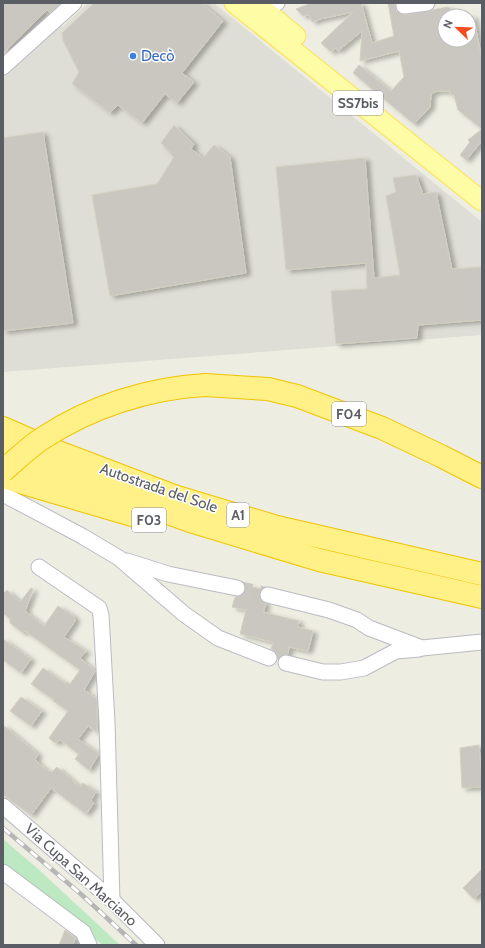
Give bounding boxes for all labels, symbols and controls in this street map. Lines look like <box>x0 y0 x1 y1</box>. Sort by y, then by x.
north arrow <box>437 8 477 48</box>
text: N <box>440 18 456 30</box>
place label: Decò <box>141 47 174 65</box>
marker: Decò <box>128 51 138 61</box>
road number: SS7bis <box>333 91 383 115</box>
road number: F04 <box>332 402 366 426</box>
street label: Autostrada del Sole <box>98 459 220 517</box>
road number: A1 <box>227 503 249 527</box>
road number: F03 <box>132 508 166 532</box>
street label: Via Cupa San Marciano <box>21 820 141 930</box>

